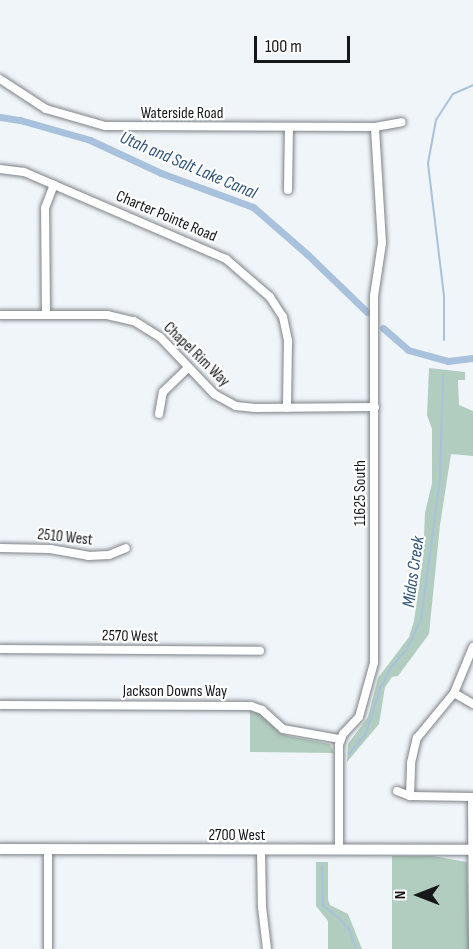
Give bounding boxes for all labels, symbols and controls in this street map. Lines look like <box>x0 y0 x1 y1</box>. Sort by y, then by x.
scale bar <box>257 24 353 62</box>
text: 100 m <box>265 36 302 57</box>
street label: Waterside Road <box>141 104 223 124</box>
water label: Utah and Salt Lake Canal <box>116 127 260 205</box>
street label: Charter Pointe Road <box>113 187 219 247</box>
street label: Chapel Rim Way <box>159 319 233 391</box>
street label: 11625 South <box>351 460 371 526</box>
street label: 2510 West <box>36 526 94 550</box>
water label: Midas Creek <box>398 535 430 609</box>
street label: 2570 West <box>102 627 158 647</box>
street label: Jackson Downs Way <box>123 682 227 702</box>
street label: 2700 West <box>209 826 265 846</box>
north arrow <box>389 865 449 925</box>
text: N <box>391 891 410 899</box>

